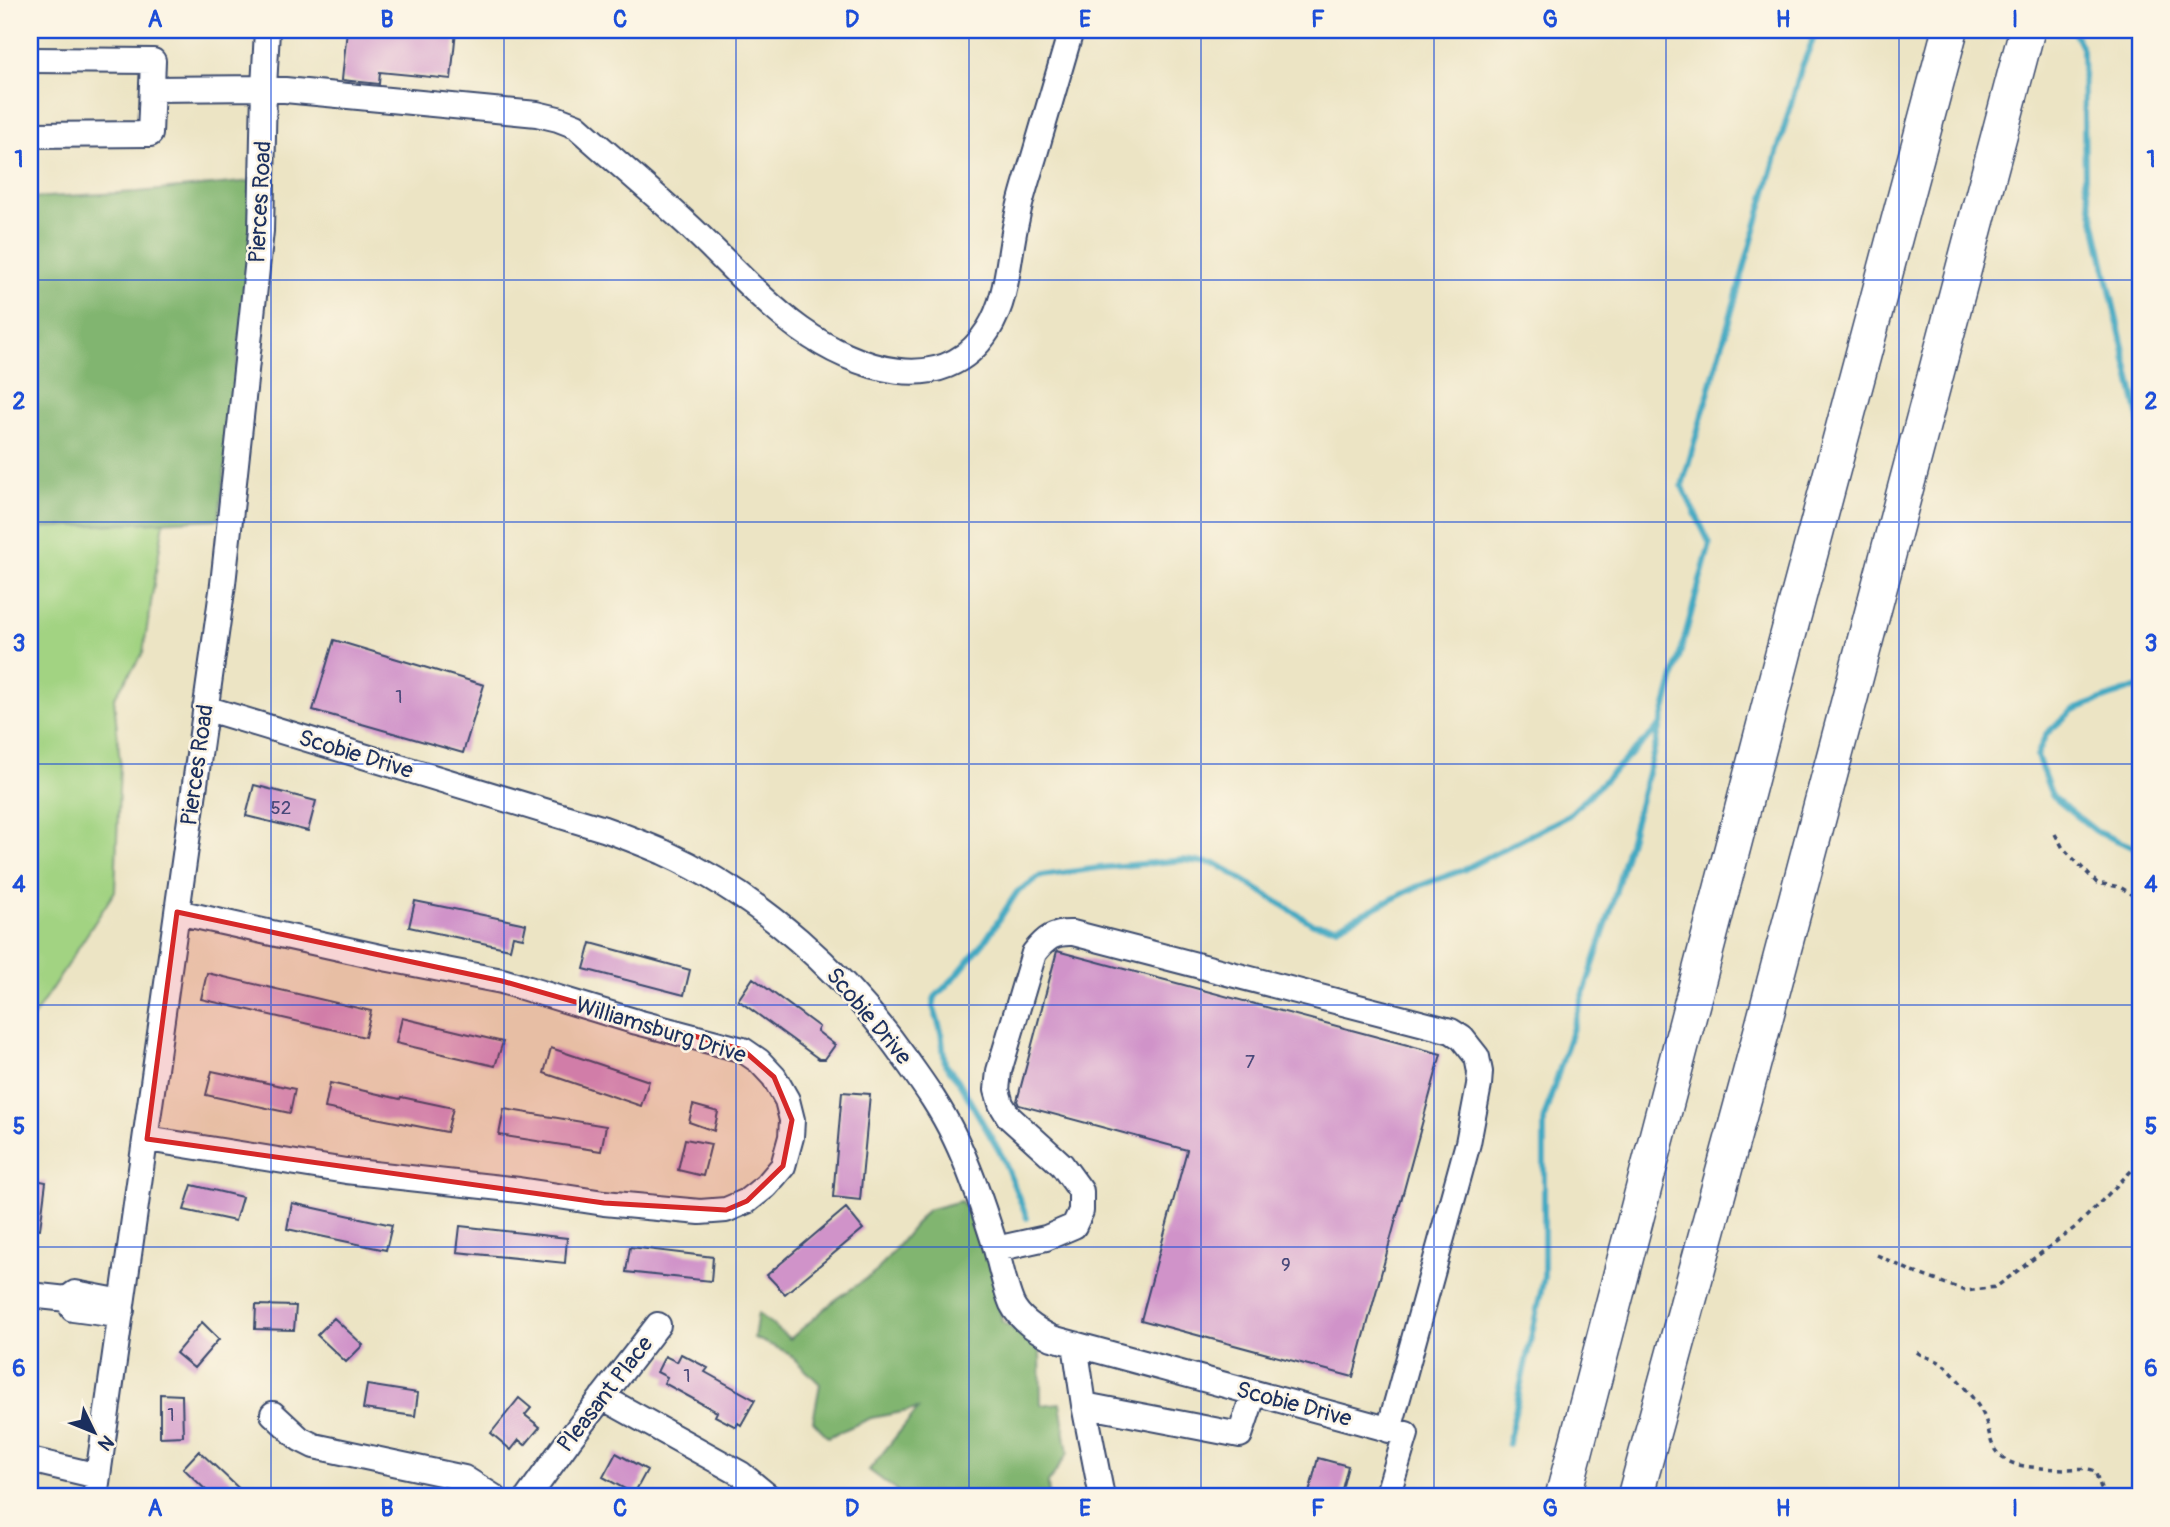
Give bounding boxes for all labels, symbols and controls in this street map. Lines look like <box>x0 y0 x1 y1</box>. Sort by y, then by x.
text: A <box>148 5 163 34</box>
text: B <box>380 5 394 34</box>
text: C <box>613 5 627 34</box>
text: D <box>845 5 859 34</box>
text: E <box>1079 5 1091 34</box>
text: F <box>1311 5 1325 34</box>
text: G <box>1542 5 1558 34</box>
text: H <box>1776 5 1790 34</box>
text: I <box>2012 5 2018 34</box>
street label: Pierces Road <box>242 140 278 264</box>
text: 1 <box>15 145 24 174</box>
text: 1 <box>2147 145 2156 174</box>
text: 2 <box>13 387 26 416</box>
text: 2 <box>2145 387 2158 416</box>
text: 3 <box>13 629 25 658</box>
text: 3 <box>2145 629 2157 658</box>
house number: 1 <box>395 685 403 709</box>
street label: Pierces Road <box>174 702 220 828</box>
street label: Scobie Drive <box>295 723 417 785</box>
house number: 52 <box>271 796 291 820</box>
text: 4 <box>12 870 26 899</box>
text: 4 <box>2144 870 2158 899</box>
street label: Scobie Drive <box>820 961 919 1071</box>
street label: Williamsburg Drive <box>572 990 750 1070</box>
house number: 7 <box>1245 1050 1255 1074</box>
text: 5 <box>13 1112 25 1141</box>
text: 5 <box>2145 1112 2157 1141</box>
house number: 9 <box>1281 1253 1291 1277</box>
street label: Pleasant Place <box>551 1330 660 1458</box>
text: 6 <box>12 1354 26 1383</box>
text: 6 <box>2144 1354 2158 1383</box>
house number: 1 <box>683 1364 691 1388</box>
street label: Scobie Drive <box>1233 1375 1356 1433</box>
north arrow <box>60 1398 130 1468</box>
house number: 1 <box>167 1403 175 1427</box>
text: N <box>92 1430 119 1456</box>
text: A <box>148 1494 163 1523</box>
text: B <box>380 1494 394 1523</box>
text: C <box>613 1494 627 1523</box>
text: D <box>845 1494 859 1523</box>
text: E <box>1079 1494 1091 1523</box>
text: F <box>1311 1494 1325 1523</box>
text: G <box>1542 1494 1558 1523</box>
text: H <box>1776 1494 1790 1523</box>
text: I <box>2012 1494 2018 1523</box>

